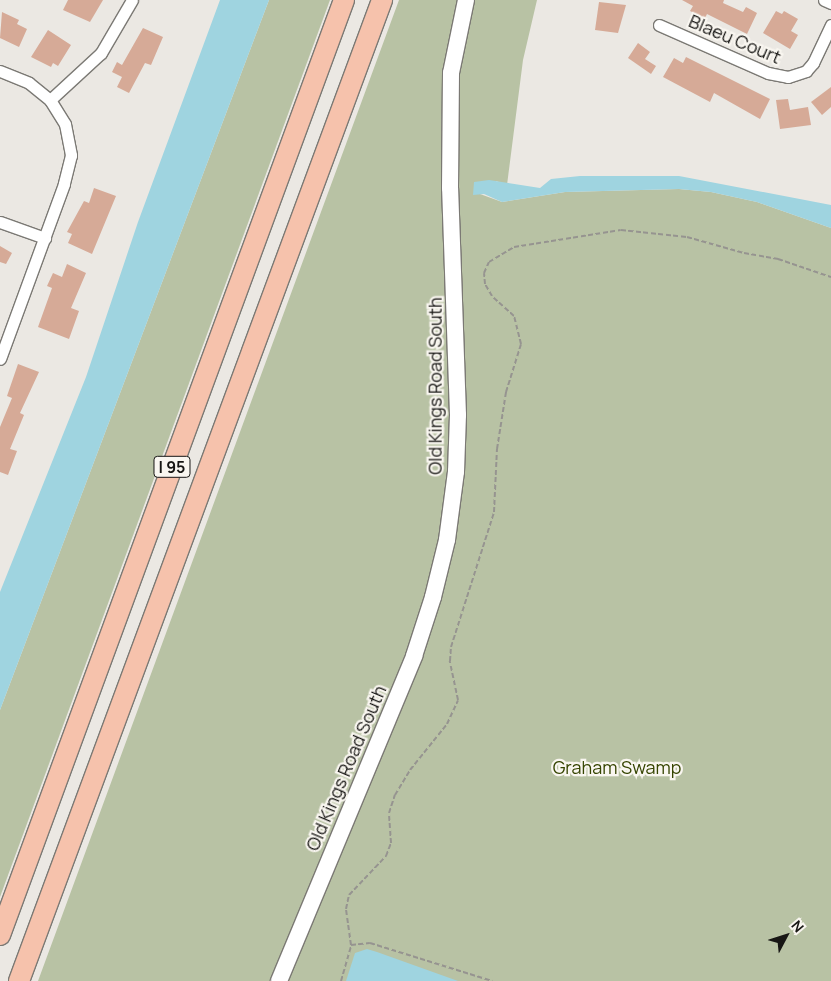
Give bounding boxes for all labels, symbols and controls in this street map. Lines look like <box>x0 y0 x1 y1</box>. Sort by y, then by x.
street label: Blaeu Court <box>686 10 784 68</box>
street label: Old Kings Road South <box>424 297 446 475</box>
road number: I 95 <box>153 454 191 481</box>
street label: Old Kings Road South <box>301 682 391 854</box>
park label: Graham Swamp <box>553 756 681 778</box>
north arrow <box>761 911 811 961</box>
text: N <box>787 916 808 936</box>

